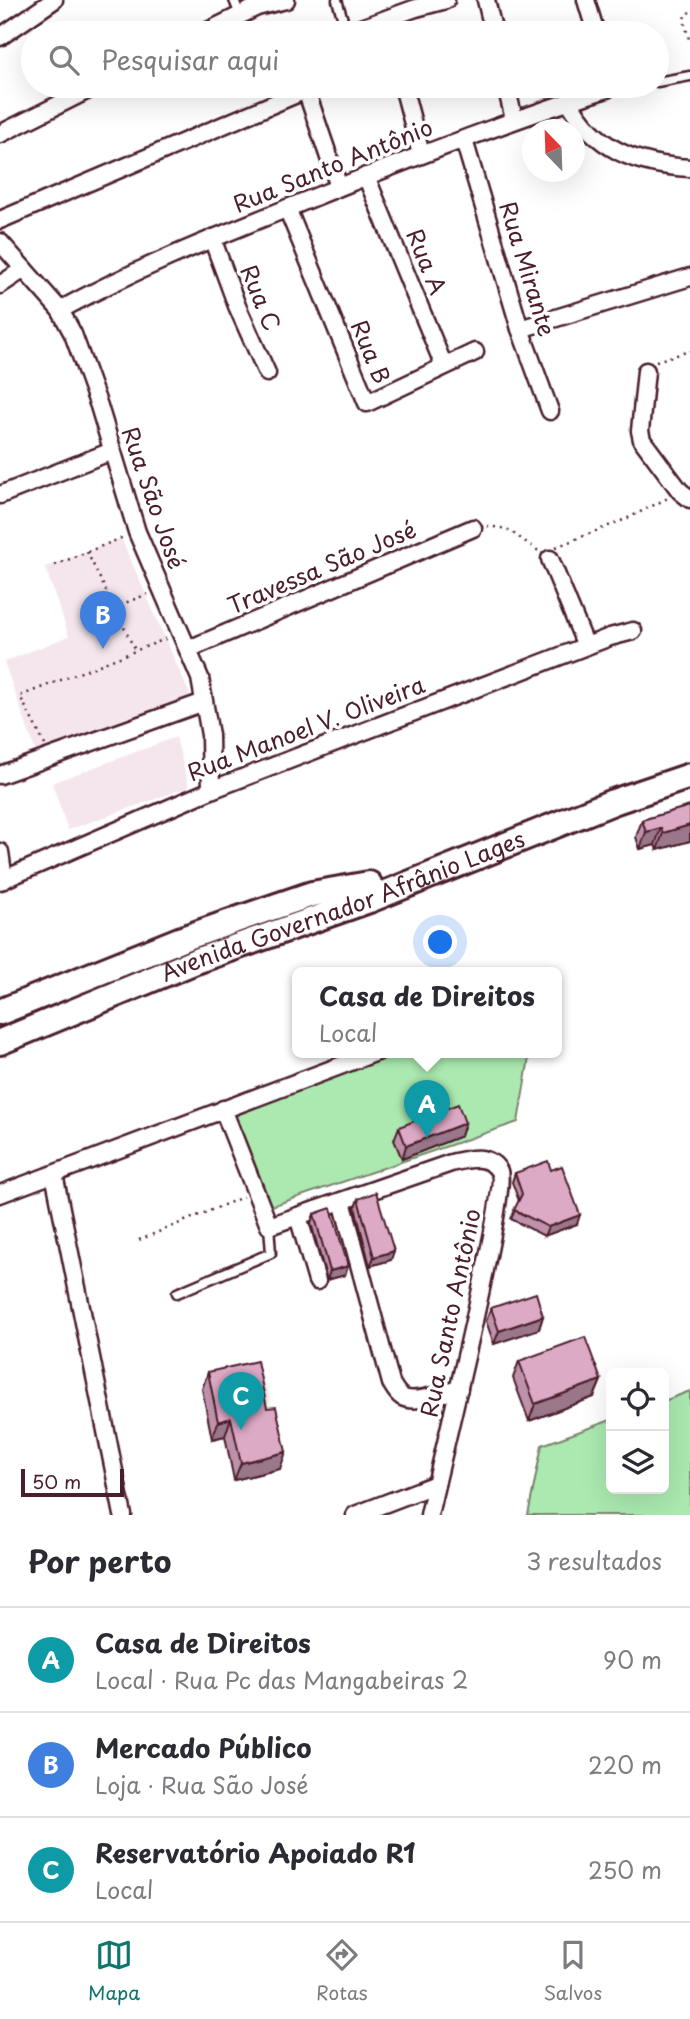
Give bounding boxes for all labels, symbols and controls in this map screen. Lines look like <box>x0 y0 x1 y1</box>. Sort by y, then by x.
search box <box>21 21 669 98</box>
text: Pesquisar aqui <box>101 40 279 79</box>
icon: search <box>45 41 83 79</box>
street label: Rua Santo Antônio <box>227 109 437 221</box>
north arrow <box>522 119 585 182</box>
street label: Rua Mirante <box>491 197 566 340</box>
street label: Rua A <box>398 223 456 300</box>
street label: Rua C <box>232 259 290 336</box>
street label: Rua B <box>343 314 400 389</box>
street label: Rua São José <box>114 422 195 573</box>
street label: Travessa São José <box>222 511 421 622</box>
pin: B <box>80 591 126 649</box>
street label: Rua Manoel V. Oliveira <box>182 666 429 789</box>
street label: Avenida Governador Afrânio Lages <box>155 820 530 990</box>
your location <box>423 925 457 959</box>
popup <box>292 967 562 1058</box>
text: Casa de Direitos <box>319 976 535 1015</box>
text: Local <box>319 1015 377 1050</box>
pin: A <box>404 1080 450 1138</box>
street label: Rua Santo Antônio <box>410 1205 489 1420</box>
map controls <box>606 1368 669 1494</box>
button: locate <box>606 1368 669 1431</box>
pin: C <box>218 1372 264 1430</box>
button: layers <box>606 1431 669 1494</box>
scale bar <box>21 1466 124 1498</box>
text: 50 m <box>32 1467 81 1495</box>
text: Por perto <box>28 1538 171 1583</box>
text: 3 resultados <box>526 1543 662 1578</box>
text: Casa de Direitos <box>95 1623 311 1662</box>
text: A <box>42 1642 60 1677</box>
text: 90 m <box>603 1642 662 1677</box>
text: Local · Rua Pc das Mangabeiras 2 <box>95 1662 468 1697</box>
text: Mercado Público <box>95 1728 312 1767</box>
text: B <box>43 1747 59 1782</box>
text: 220 m <box>588 1747 662 1782</box>
text: Loja · Rua São José <box>95 1767 309 1802</box>
text: Reservatório Apoiado R1 <box>95 1833 415 1872</box>
text: C <box>42 1852 60 1887</box>
text: 250 m <box>588 1852 662 1887</box>
text: Local <box>95 1872 153 1907</box>
tab: Mapa <box>88 1936 140 2006</box>
tab: Rotas <box>316 1936 368 2006</box>
tab: Salvos <box>543 1936 602 2006</box>

